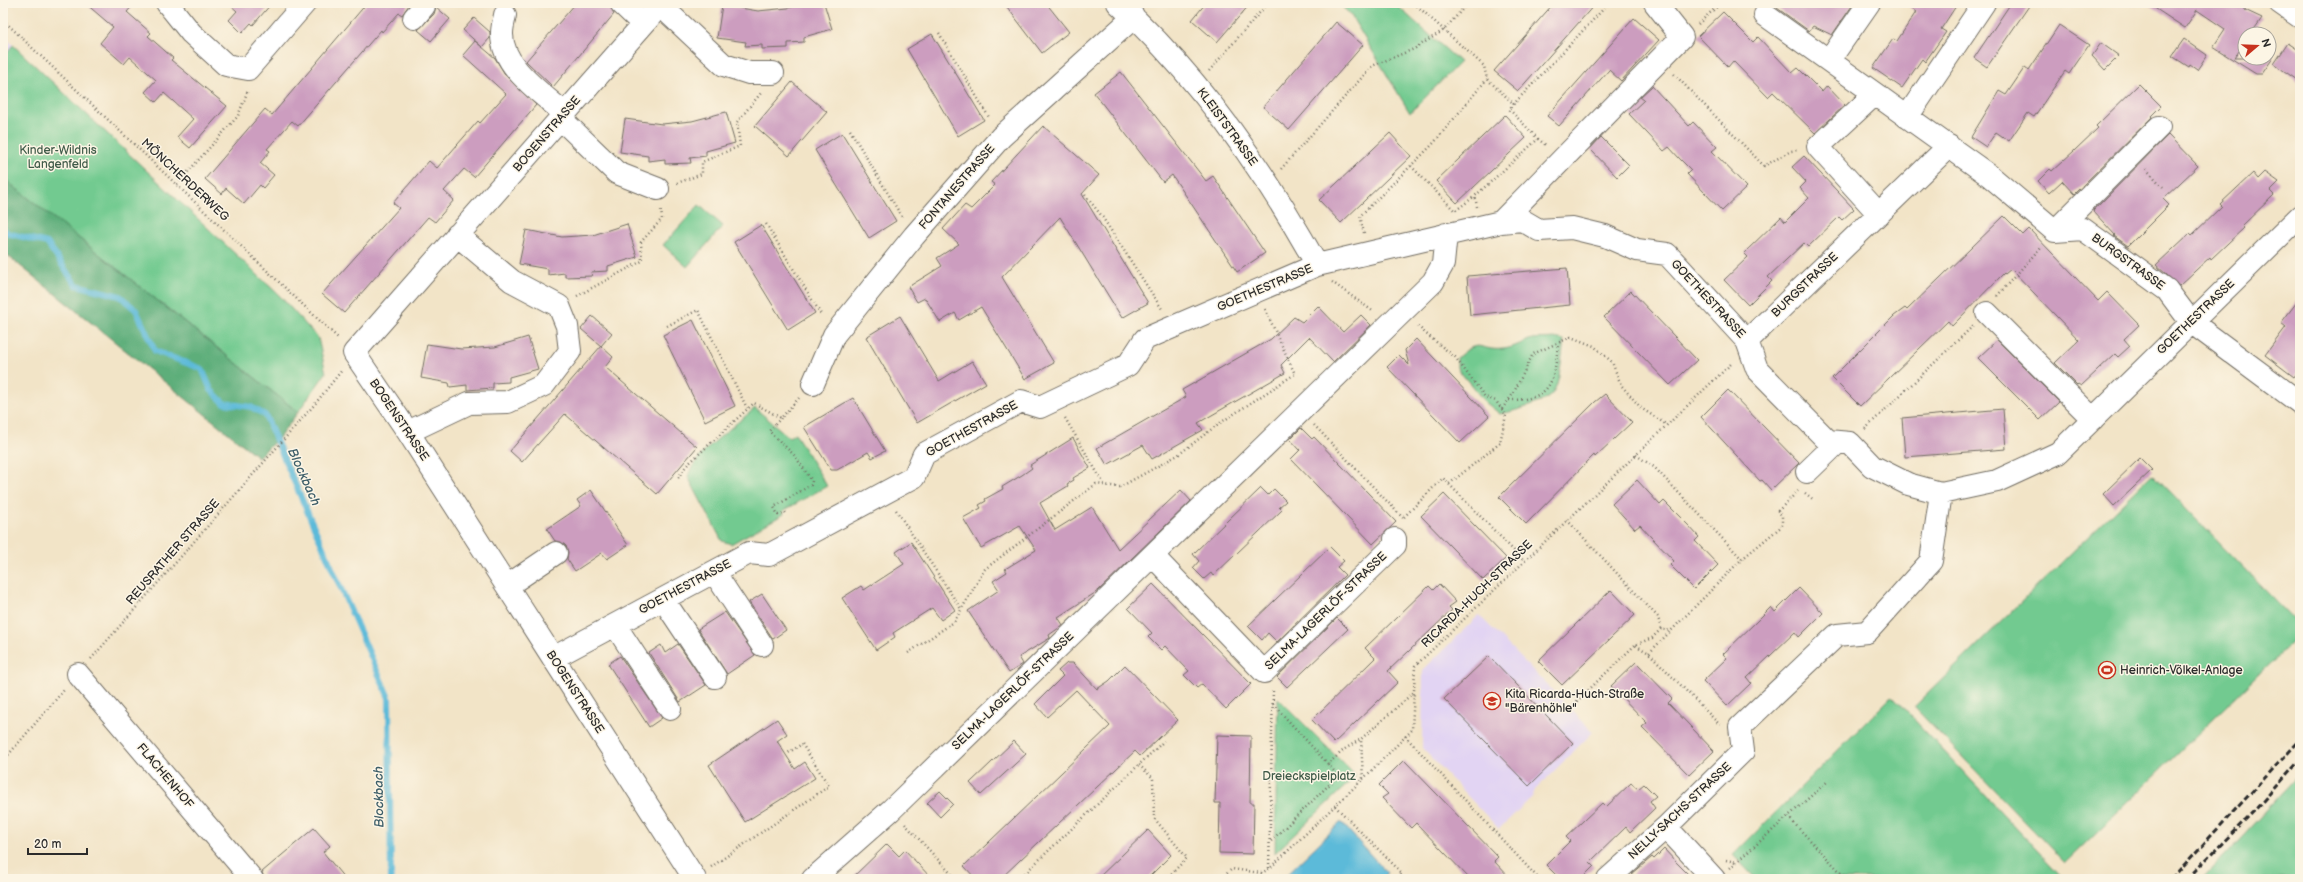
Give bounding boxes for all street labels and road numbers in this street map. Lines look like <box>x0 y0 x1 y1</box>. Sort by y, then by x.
street label: KLEISTSTRASSE <box>1194 85 1260 169</box>
street label: BOGENSTRASSE <box>510 93 584 175</box>
street label: MÖNCHERDERWEG <box>138 135 233 225</box>
street label: FONTANESTRASSE <box>916 141 998 233</box>
street label: BURGSTRASSE <box>2088 230 2168 294</box>
street label: BURGSTRASSE <box>1768 249 1842 321</box>
street label: GOETHESTRASSE <box>1668 256 1748 342</box>
street label: GOETHESTRASSE <box>1215 261 1315 315</box>
street label: GOETHESTRASSE <box>2154 276 2238 358</box>
street label: BOGENSTRASSE <box>366 376 432 464</box>
street label: GOETHESTRASSE <box>924 398 1021 460</box>
street label: REUSRATHER STRASSE <box>123 496 223 608</box>
street label: RICARDA-HUCH-STRASSE <box>1418 537 1536 651</box>
street label: SELMA-LAGERLÖF-STRASSE <box>1261 548 1390 673</box>
street label: GOETHESTRASSE <box>636 556 734 618</box>
street label: SELMA-LAGERLÖF-STRASSE <box>948 628 1077 753</box>
street label: BOGENSTRASSE <box>543 648 607 736</box>
street label: FLACHENHOF <box>133 740 197 812</box>
street label: NELLY-SACHS-STRASSE <box>1625 759 1735 863</box>

